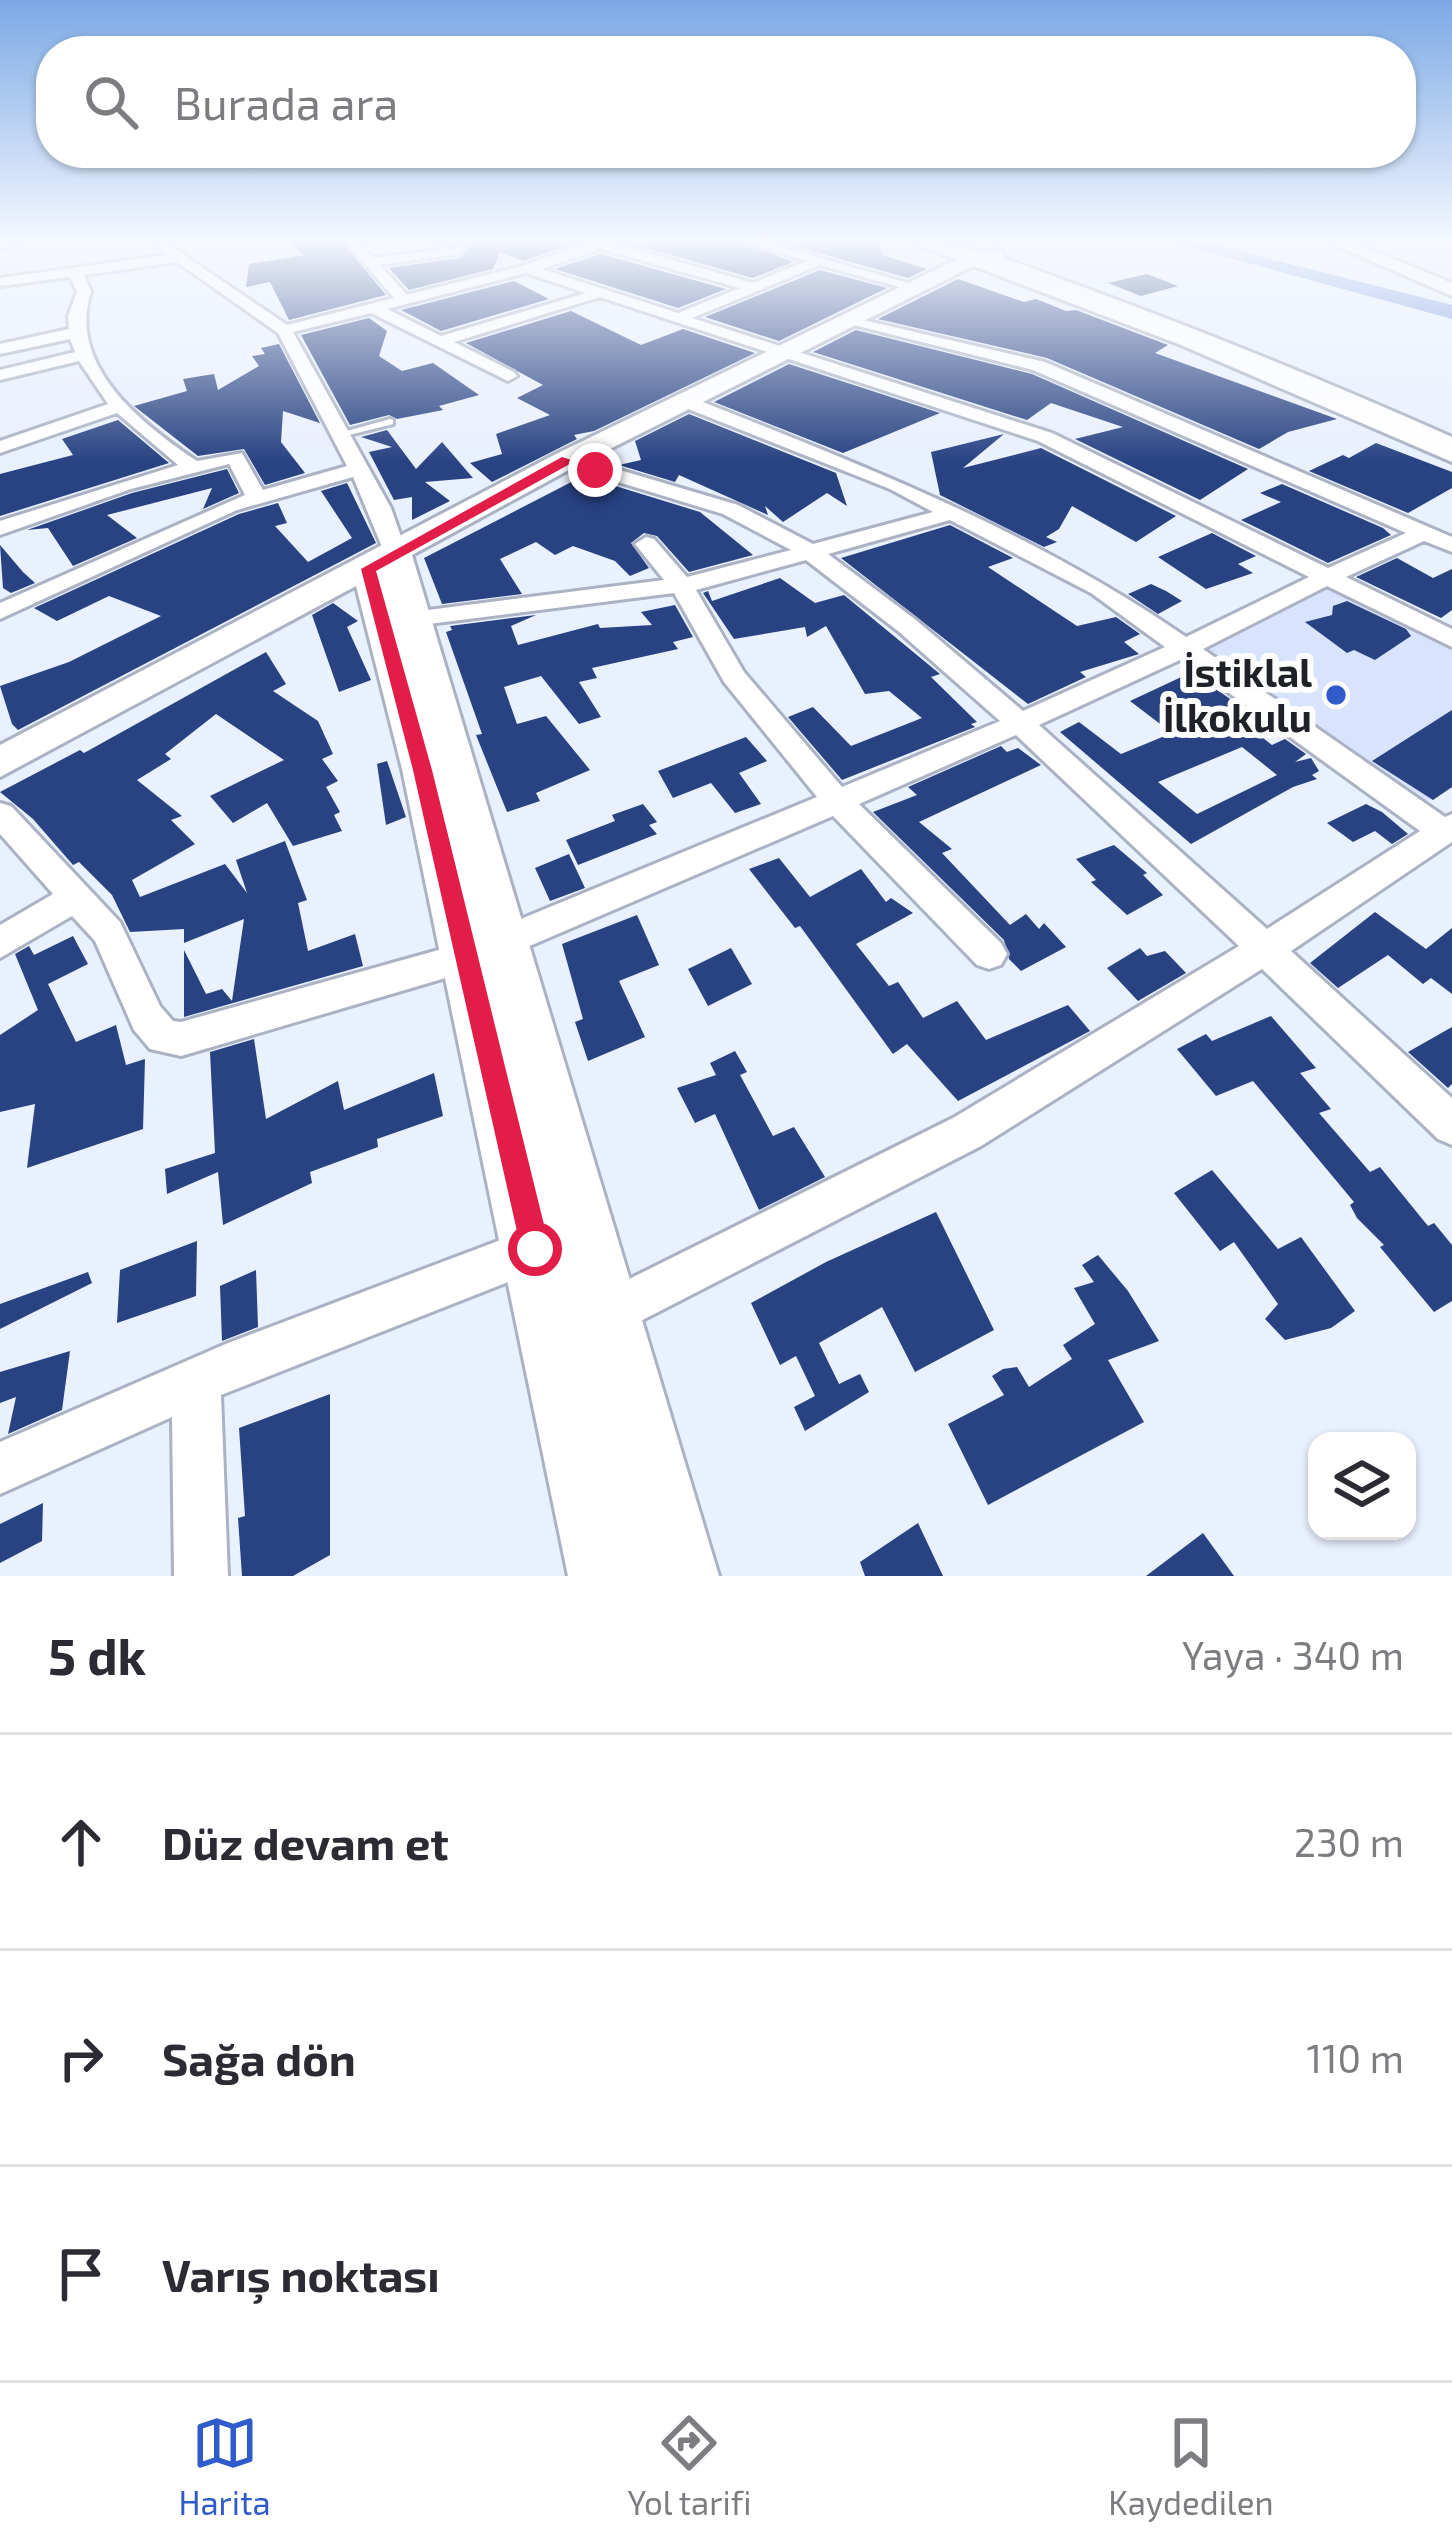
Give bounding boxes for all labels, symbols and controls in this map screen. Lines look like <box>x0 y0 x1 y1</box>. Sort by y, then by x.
search box <box>36 36 1416 168</box>
icon: search <box>78 69 144 135</box>
text: Burada ara <box>174 75 398 129</box>
route end <box>568 443 622 497</box>
place label: İstiklal İlkokulu <box>1163 648 1312 740</box>
marker: İstiklal İlkokulu <box>1323 682 1349 708</box>
route start <box>508 1222 562 1276</box>
map controls <box>1308 1432 1416 1540</box>
button: layers <box>1308 1432 1416 1540</box>
text: 5 dk <box>48 1624 146 1685</box>
text: Yaya · 340 m <box>1182 1631 1404 1678</box>
icon: ahead <box>48 1809 114 1875</box>
text: Düz devam et <box>162 1815 449 1869</box>
text: 230 m <box>1294 1818 1404 1865</box>
icon: right <box>48 2025 114 2091</box>
text: Sağa dön <box>162 2031 356 2085</box>
text: 110 m <box>1307 2034 1404 2081</box>
icon: arrive <box>48 2241 114 2307</box>
text: Varış noktası <box>162 2247 440 2301</box>
tab: Harita <box>178 2410 271 2522</box>
tab: Yol tarifi <box>627 2410 751 2522</box>
tab: Kaydedilen <box>1108 2410 1274 2522</box>

